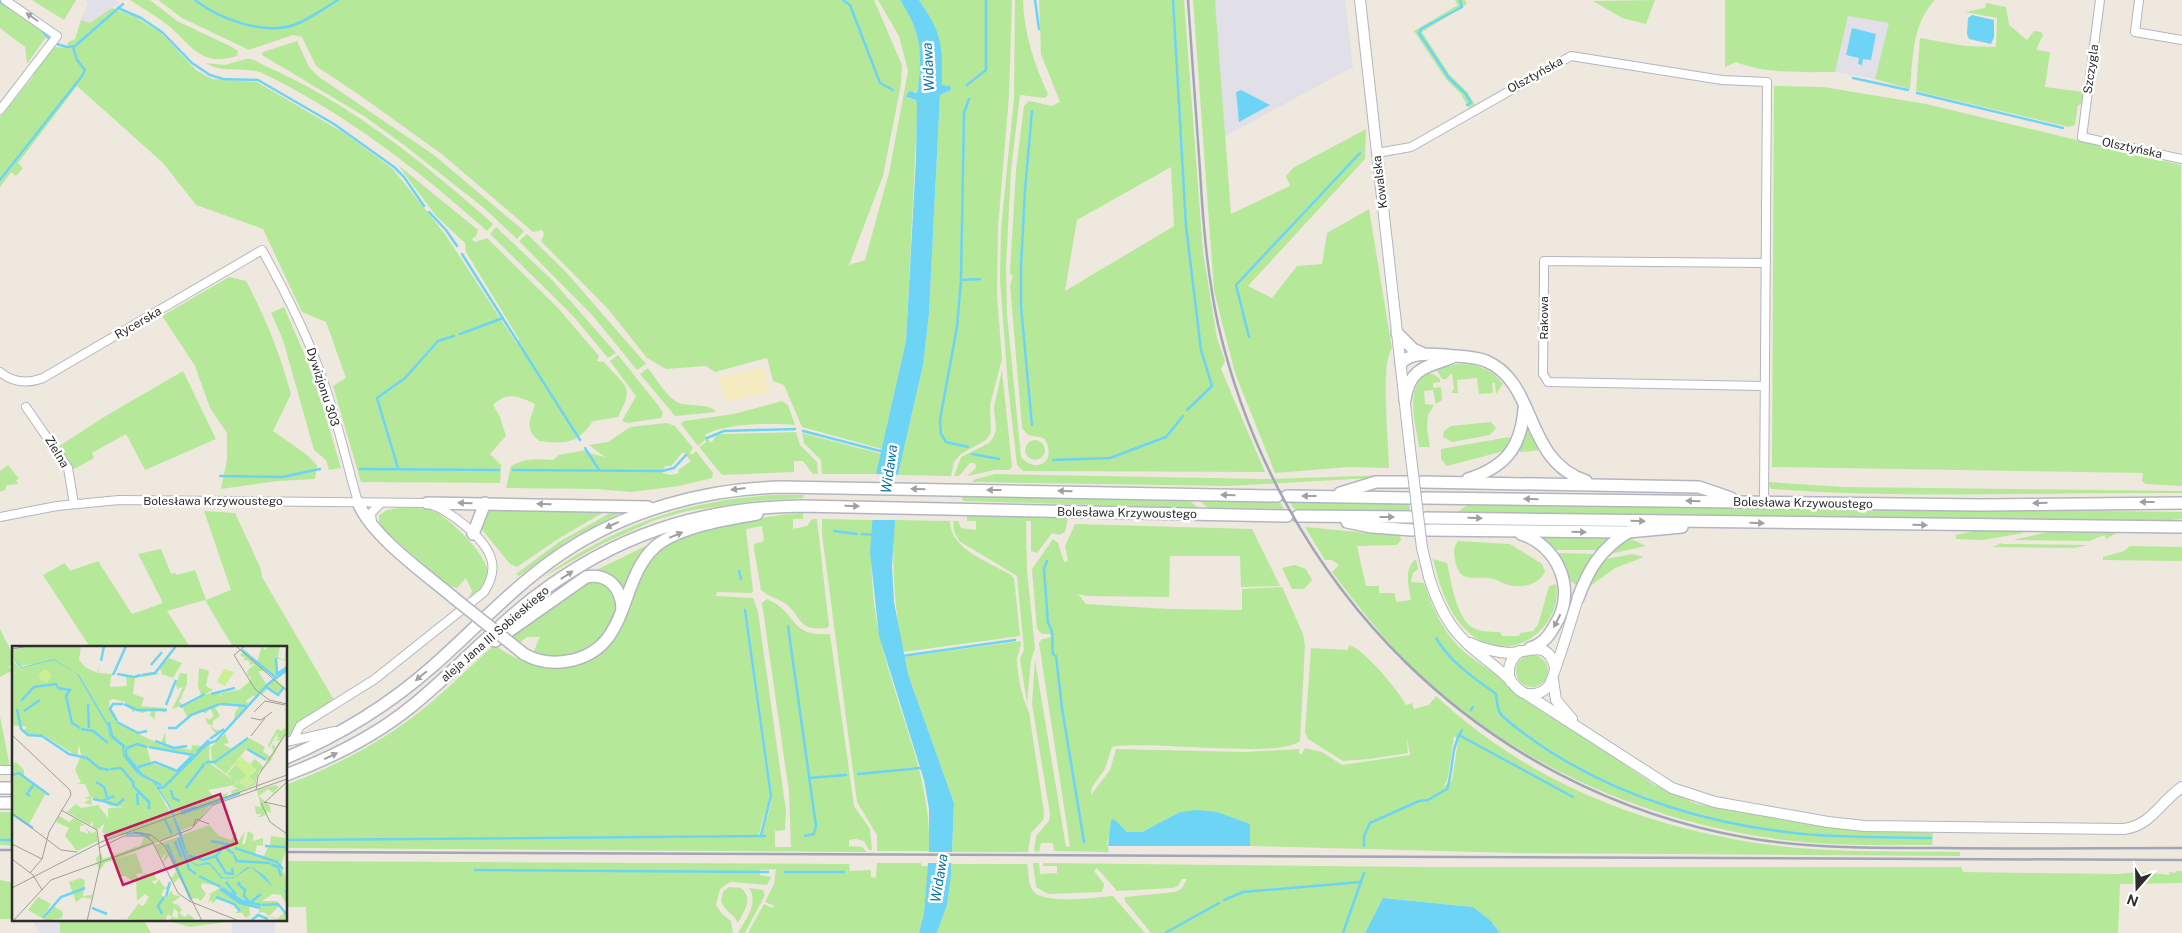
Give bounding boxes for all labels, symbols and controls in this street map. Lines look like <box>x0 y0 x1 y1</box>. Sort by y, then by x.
one-way arrow <box>25 12 39 22</box>
water label: Widawa <box>919 42 937 92</box>
street label: Szczygla <box>2081 43 2101 95</box>
street label: Olsztyńska <box>1505 54 1565 96</box>
street label: Olsztyńska <box>2101 135 2163 161</box>
street label: Kowalska <box>1370 155 1390 209</box>
street label: Rakowa <box>1537 296 1551 340</box>
street label: Rycerska <box>112 304 164 342</box>
street label: Dywizjonu 303 <box>304 346 342 428</box>
street label: Zielna <box>42 434 72 470</box>
water label: Widawa <box>878 444 900 494</box>
one-way arrow <box>730 485 746 493</box>
one-way arrow <box>910 485 926 493</box>
one-way arrow <box>986 486 1002 494</box>
one-way arrow <box>1057 487 1073 495</box>
one-way arrow <box>1220 491 1236 499</box>
one-way arrow <box>1300 492 1316 500</box>
street label: Bolesława Krzywoustego <box>143 494 283 508</box>
one-way arrow <box>1523 495 1539 503</box>
street label: Bolesława Krzywoustego <box>1733 495 1873 511</box>
one-way arrow <box>1685 497 1701 505</box>
one-way arrow <box>457 498 473 506</box>
one-way arrow <box>2139 498 2155 506</box>
one-way arrow <box>2032 499 2048 507</box>
one-way arrow <box>535 500 551 508</box>
one-way arrow <box>844 502 860 510</box>
street label: Bolesława Krzywoustego <box>1057 505 1197 521</box>
one-way arrow <box>1379 513 1395 521</box>
one-way arrow <box>1467 514 1483 522</box>
one-way arrow <box>1630 517 1646 525</box>
one-way arrow <box>1749 519 1765 527</box>
one-way arrow <box>1912 521 1928 529</box>
one-way arrow <box>605 522 619 530</box>
one-way arrow <box>1571 528 1587 536</box>
one-way arrow <box>669 531 684 539</box>
one-way arrow <box>560 570 573 580</box>
street label: aleja Jana III Sobieskiego <box>438 583 552 685</box>
one-way arrow <box>1553 614 1561 628</box>
inset map <box>12 646 288 920</box>
one-way arrow <box>415 670 428 681</box>
one-way arrow <box>324 752 338 760</box>
water label: Widawa <box>927 852 951 904</box>
north arrow <box>2112 863 2162 913</box>
text: N <box>2125 891 2140 910</box>

